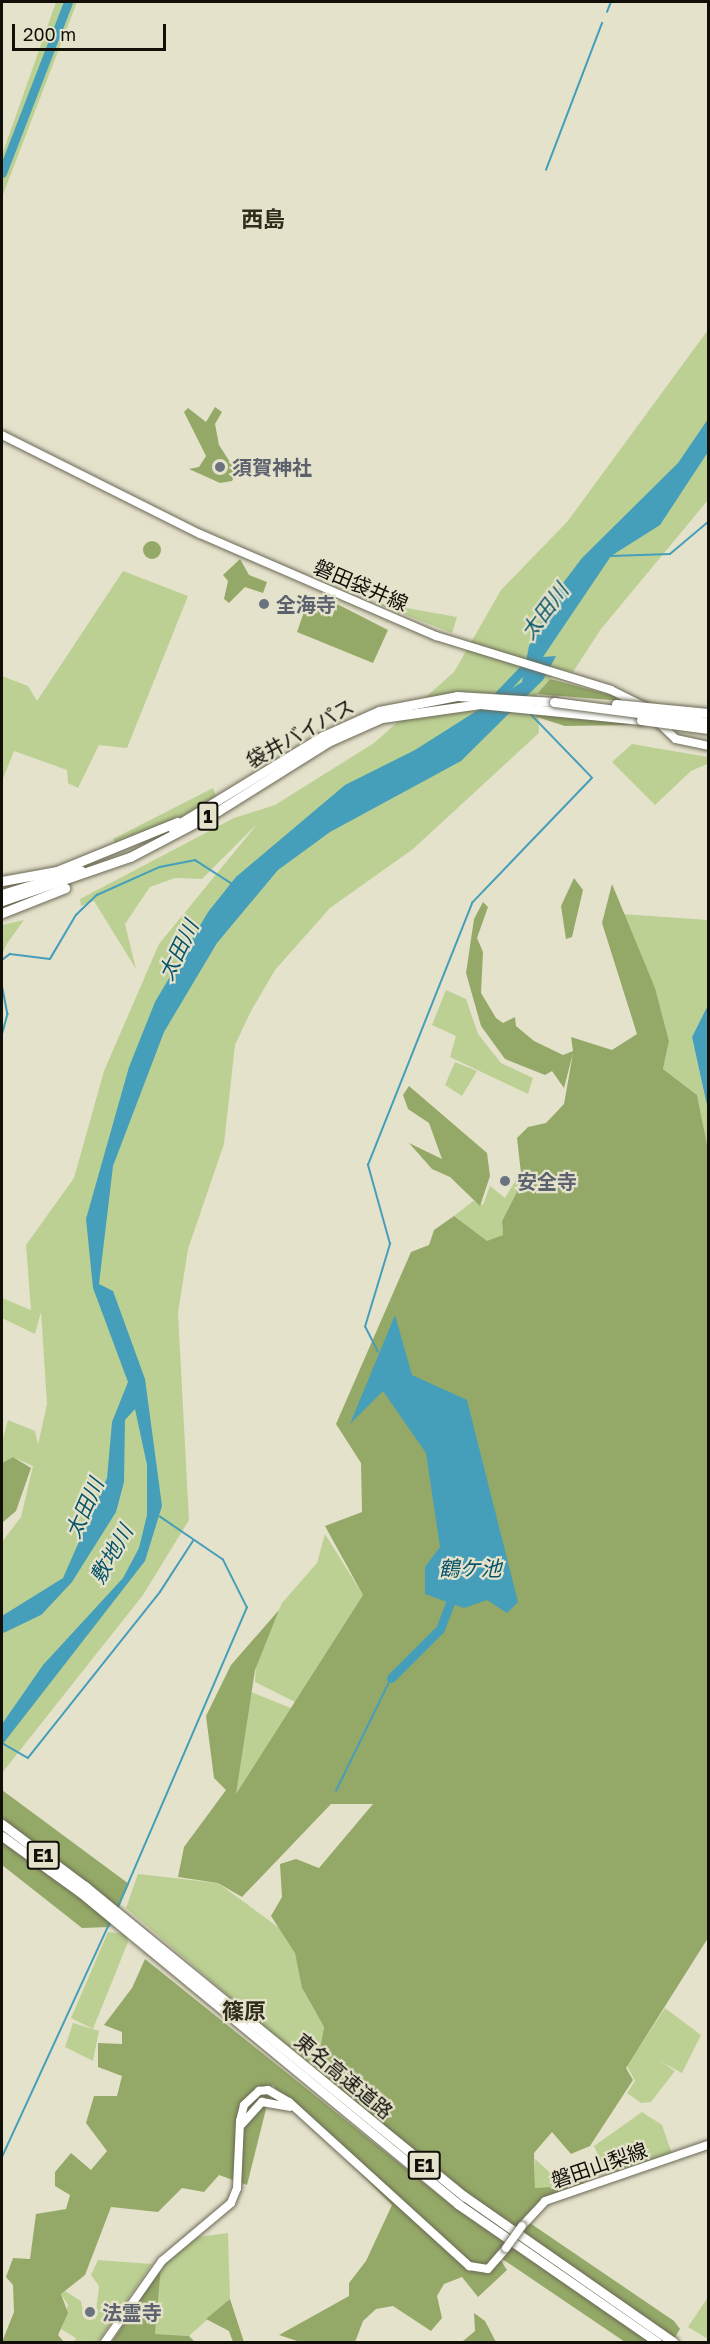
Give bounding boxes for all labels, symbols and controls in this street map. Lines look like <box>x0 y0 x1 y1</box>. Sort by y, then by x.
scale bar <box>15 12 170 50</box>
text: 200 m <box>23 23 76 45</box>
district label: 西島 <box>241 206 285 232</box>
place label: 須賀神社 <box>232 455 312 479</box>
marker: 須賀神社 <box>213 460 227 474</box>
street label: 磐田袋井線 <box>310 554 412 616</box>
water label: 太田川 <box>515 578 573 644</box>
place label: 全海寺 <box>276 592 336 616</box>
marker: 全海寺 <box>257 597 271 611</box>
street label: 袋井バイパス <box>242 693 358 773</box>
road number: 1 <box>196 801 220 831</box>
water label: 太田川 <box>153 916 203 984</box>
place label: 安全寺 <box>517 1169 577 1193</box>
marker: 安全寺 <box>498 1174 512 1188</box>
water label: 太田川 <box>60 1474 108 1542</box>
water label: 敷地川 <box>84 1520 138 1588</box>
water label: 鶴ケ池 <box>439 1555 501 1581</box>
road number: E1 <box>26 1840 60 1870</box>
district label: 篠原 <box>222 1998 266 2024</box>
street label: 東名高速道路 <box>290 2028 398 2124</box>
street label: 磐田山梨線 <box>548 2137 650 2193</box>
road number: E1 <box>408 2150 440 2180</box>
place label: 法霊寺 <box>102 2300 162 2324</box>
marker: 法霊寺 <box>83 2305 97 2319</box>

